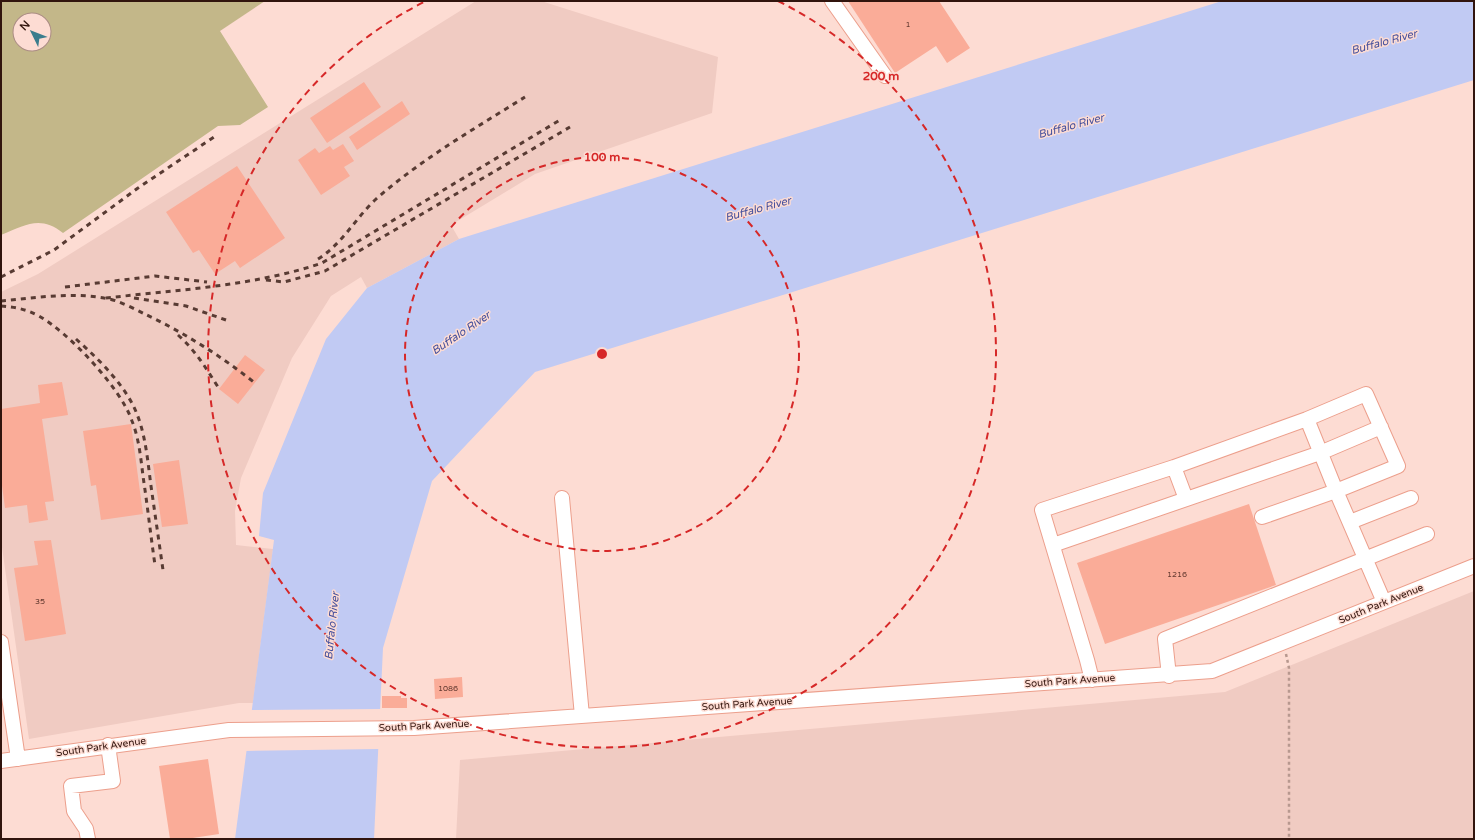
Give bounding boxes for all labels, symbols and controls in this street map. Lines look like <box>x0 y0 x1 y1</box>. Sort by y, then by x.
north arrow <box>12 12 52 52</box>
text: N <box>17 18 33 33</box>
house number: 1 <box>905 20 911 29</box>
water label: Buffalo River <box>1350 26 1420 57</box>
text: 200 m <box>863 69 899 83</box>
water label: Buffalo River <box>1037 110 1107 141</box>
text: 100 m <box>584 150 620 164</box>
water label: Buffalo River <box>724 193 794 224</box>
water label: Buffalo River <box>429 308 494 357</box>
centre of rings <box>595 347 609 361</box>
house number: 1216 <box>1167 570 1187 579</box>
street label: South Park Avenue <box>1337 581 1426 627</box>
water label: Buffalo River <box>322 590 342 660</box>
house number: 35 <box>35 597 45 606</box>
street label: South Park Avenue <box>1024 672 1116 690</box>
house number: 1086 <box>438 684 458 693</box>
street label: South Park Avenue <box>701 695 793 713</box>
street label: South Park Avenue <box>378 718 470 734</box>
street label: South Park Avenue <box>55 735 147 759</box>

